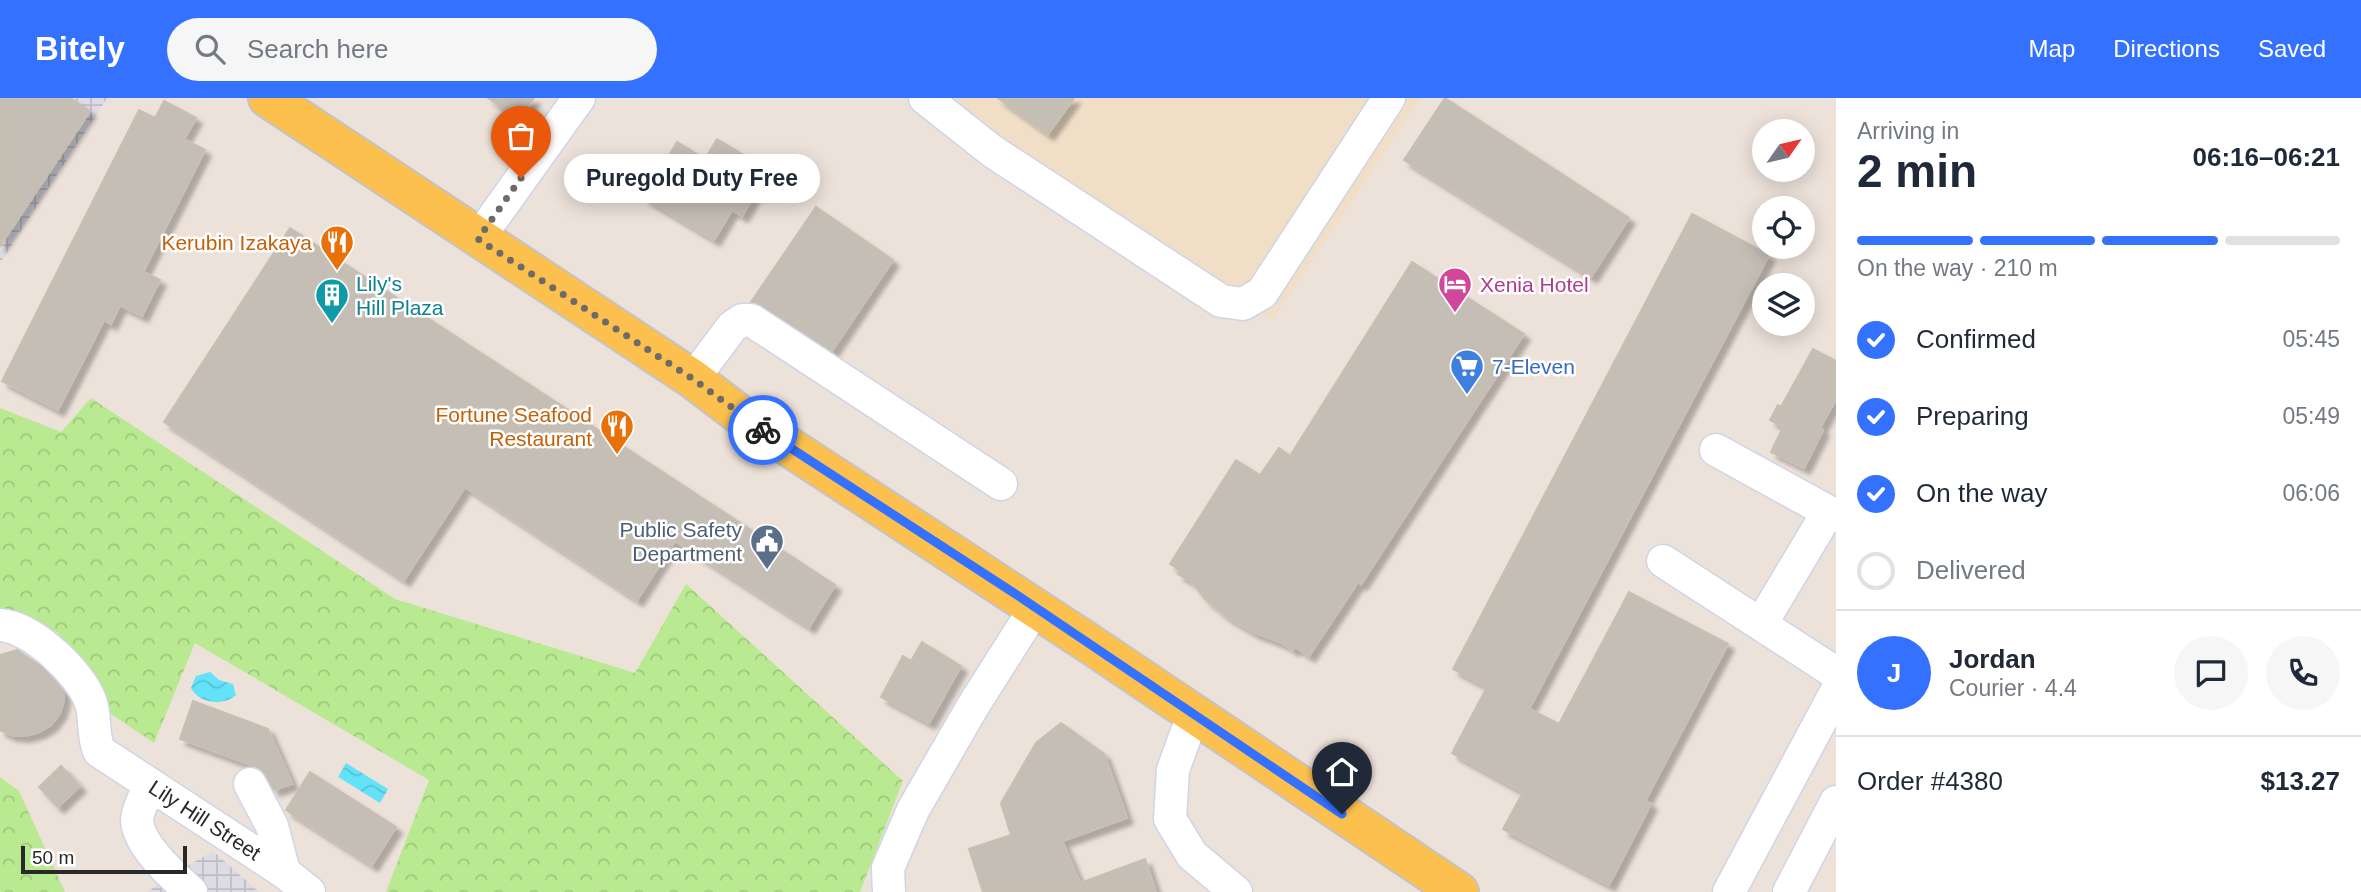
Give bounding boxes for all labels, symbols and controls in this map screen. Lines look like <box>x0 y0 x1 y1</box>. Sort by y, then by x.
search box <box>167 18 657 81</box>
text: Bitely <box>35 30 125 67</box>
icon: search <box>191 30 229 68</box>
text: Search here <box>247 34 389 64</box>
text: Map <box>2029 35 2075 62</box>
text: Directions <box>2113 35 2220 62</box>
text: Saved <box>2258 35 2326 62</box>
pin <box>491 106 551 178</box>
icon: bag <box>502 117 540 155</box>
text: Arriving in <box>1857 118 1959 144</box>
north arrow <box>1752 119 1815 182</box>
map controls <box>1752 119 1815 336</box>
text: 06:16–06:21 <box>2193 142 2340 172</box>
text: 2 min <box>1857 145 1977 197</box>
callout: Puregold Duty Free <box>563 154 818 202</box>
text: Puregold Duty Free <box>586 165 798 191</box>
button: locate <box>1752 196 1815 259</box>
restaurant icon: Kerubin Izakaya <box>318 223 356 272</box>
place label: Kerubin Izakaya <box>161 231 312 254</box>
text: On the way · 210 m <box>1857 255 2058 281</box>
hotel icon: Xenia Hotel <box>1436 265 1474 314</box>
place label: Lily's Hill Plaza <box>356 272 444 319</box>
place label: Xenia Hotel <box>1480 273 1589 296</box>
button: layers <box>1752 273 1815 336</box>
building icon: Lily's Hill Plaza <box>313 276 351 325</box>
icon: check <box>1857 321 1895 359</box>
text: Confirmed <box>1916 324 2036 354</box>
text: 05:45 <box>2282 326 2340 352</box>
supermarket icon: 7-Eleven <box>1448 347 1486 396</box>
place label: 7-Eleven <box>1492 355 1575 378</box>
courier <box>728 395 798 465</box>
icon: check <box>1857 398 1895 436</box>
text: Preparing <box>1916 401 2029 431</box>
place label: Fortune Seafood Restaurant <box>436 403 592 450</box>
text: 05:49 <box>2282 403 2340 429</box>
restaurant icon: Fortune Seafood Restaurant <box>598 407 636 456</box>
icon: bike <box>744 411 782 449</box>
icon: check <box>1857 475 1895 513</box>
text: On the way <box>1916 478 2048 508</box>
text: 06:06 <box>2282 480 2340 506</box>
place label: Public Safety Department <box>619 518 742 565</box>
public building icon: Public Safety Department <box>748 522 786 571</box>
text: Delivered <box>1916 555 2026 585</box>
button: chat <box>2174 636 2248 710</box>
button: phone <box>2266 636 2340 710</box>
text: Jordan <box>1949 644 2036 674</box>
text: J <box>1887 658 1901 688</box>
text: Courier · 4.4 <box>1949 675 2077 701</box>
pin <box>1312 742 1372 814</box>
icon: home <box>1323 753 1361 791</box>
text: Order #4380 <box>1857 766 2003 796</box>
text: $13.27 <box>2260 766 2340 796</box>
street label: Lily Hill Street <box>145 775 265 865</box>
scale bar <box>21 843 187 875</box>
text: 50 m <box>32 847 74 868</box>

